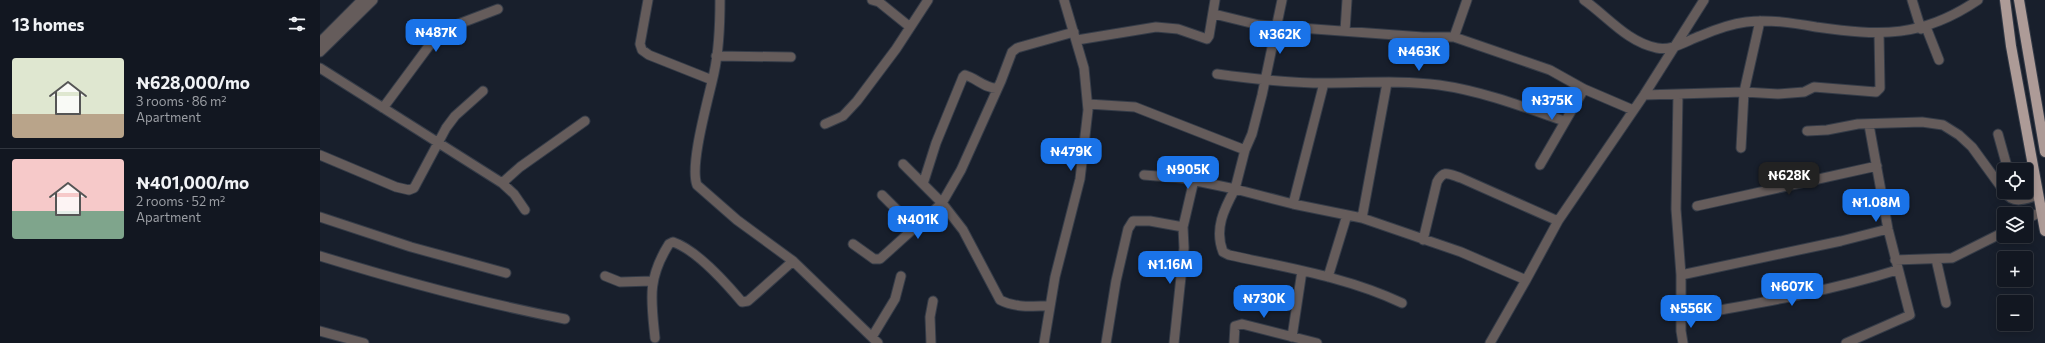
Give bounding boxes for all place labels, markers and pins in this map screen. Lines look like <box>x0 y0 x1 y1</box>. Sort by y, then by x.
pin: ₦487K <box>408 19 464 53</box>
pin: ₦362K <box>1252 21 1308 55</box>
pin: ₦463K <box>1391 38 1447 72</box>
pin: ₦375K <box>1524 87 1580 121</box>
pin: ₦479K <box>1043 138 1099 172</box>
pin: ₦905K <box>1160 156 1216 190</box>
pin: ₦628K <box>1761 162 1817 196</box>
pin: ₦1.08M <box>1843 189 1909 223</box>
pin: ₦401K <box>890 206 946 240</box>
pin: ₦1.16M <box>1137 251 1203 285</box>
pin: ₦607K <box>1764 273 1820 307</box>
pin: ₦730K <box>1236 285 1292 319</box>
pin: ₦556K <box>1663 295 1719 329</box>

